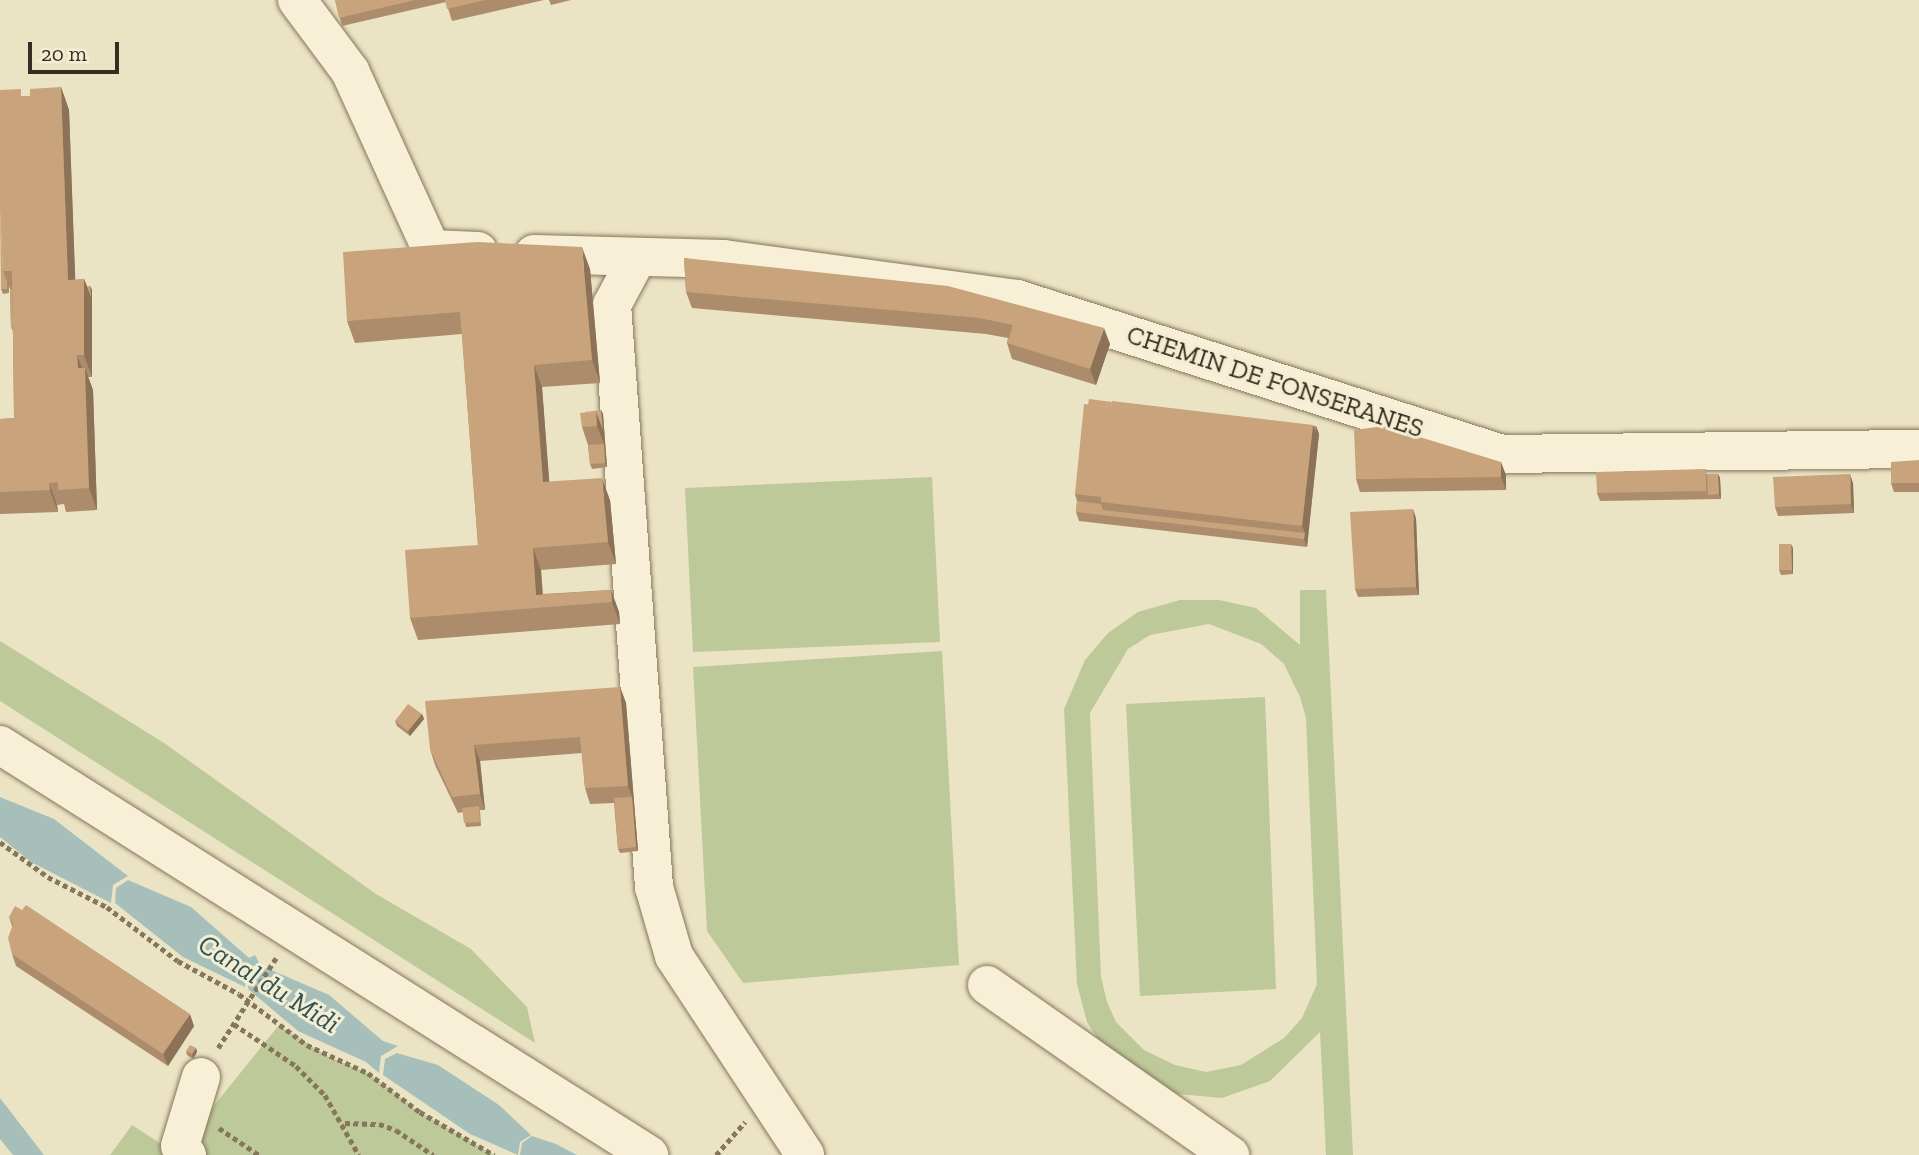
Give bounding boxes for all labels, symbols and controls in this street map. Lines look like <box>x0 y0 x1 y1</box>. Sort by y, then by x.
scale bar <box>32 28 122 72</box>
text: 20 m <box>41 41 87 66</box>
street label: CHEMIN DE FONSERANES <box>1123 319 1427 445</box>
water label: Canal du Midi <box>192 927 346 1041</box>

